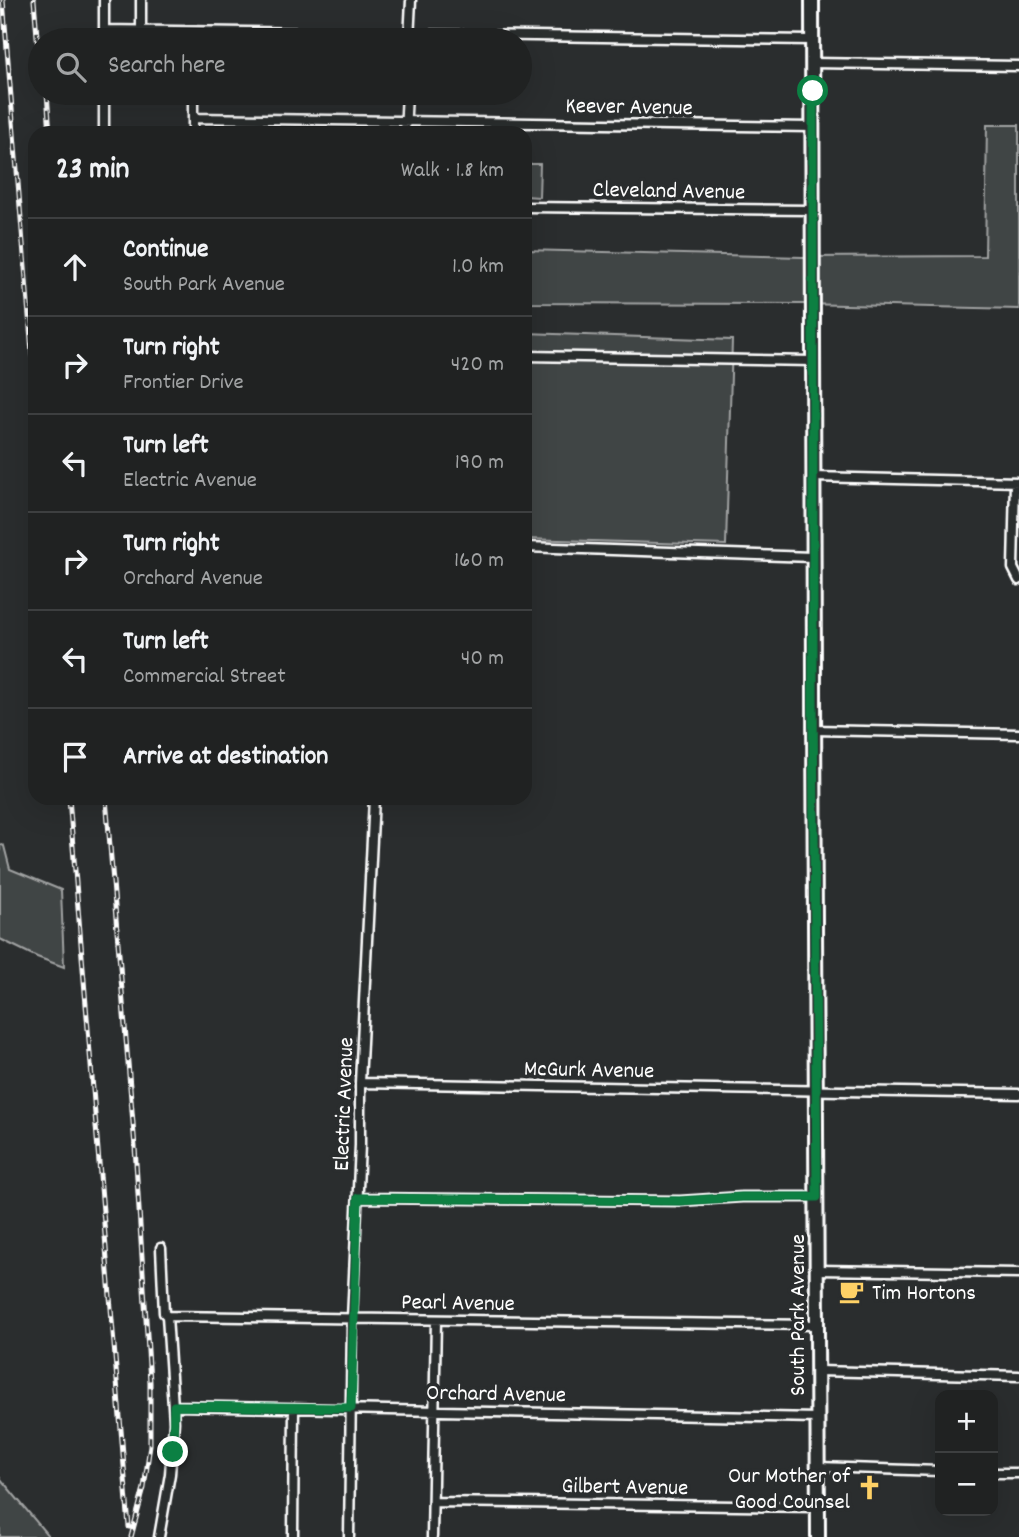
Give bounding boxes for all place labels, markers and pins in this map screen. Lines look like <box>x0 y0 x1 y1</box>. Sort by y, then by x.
cafe icon: Tim Hortons <box>838 1277 866 1305</box>
place label: Tim Hortons <box>872 1278 976 1311</box>
place label: Our Mother of Good Counsel <box>728 1461 851 1520</box>
church icon: Our Mother of Good Counsel <box>856 1473 884 1501</box>

